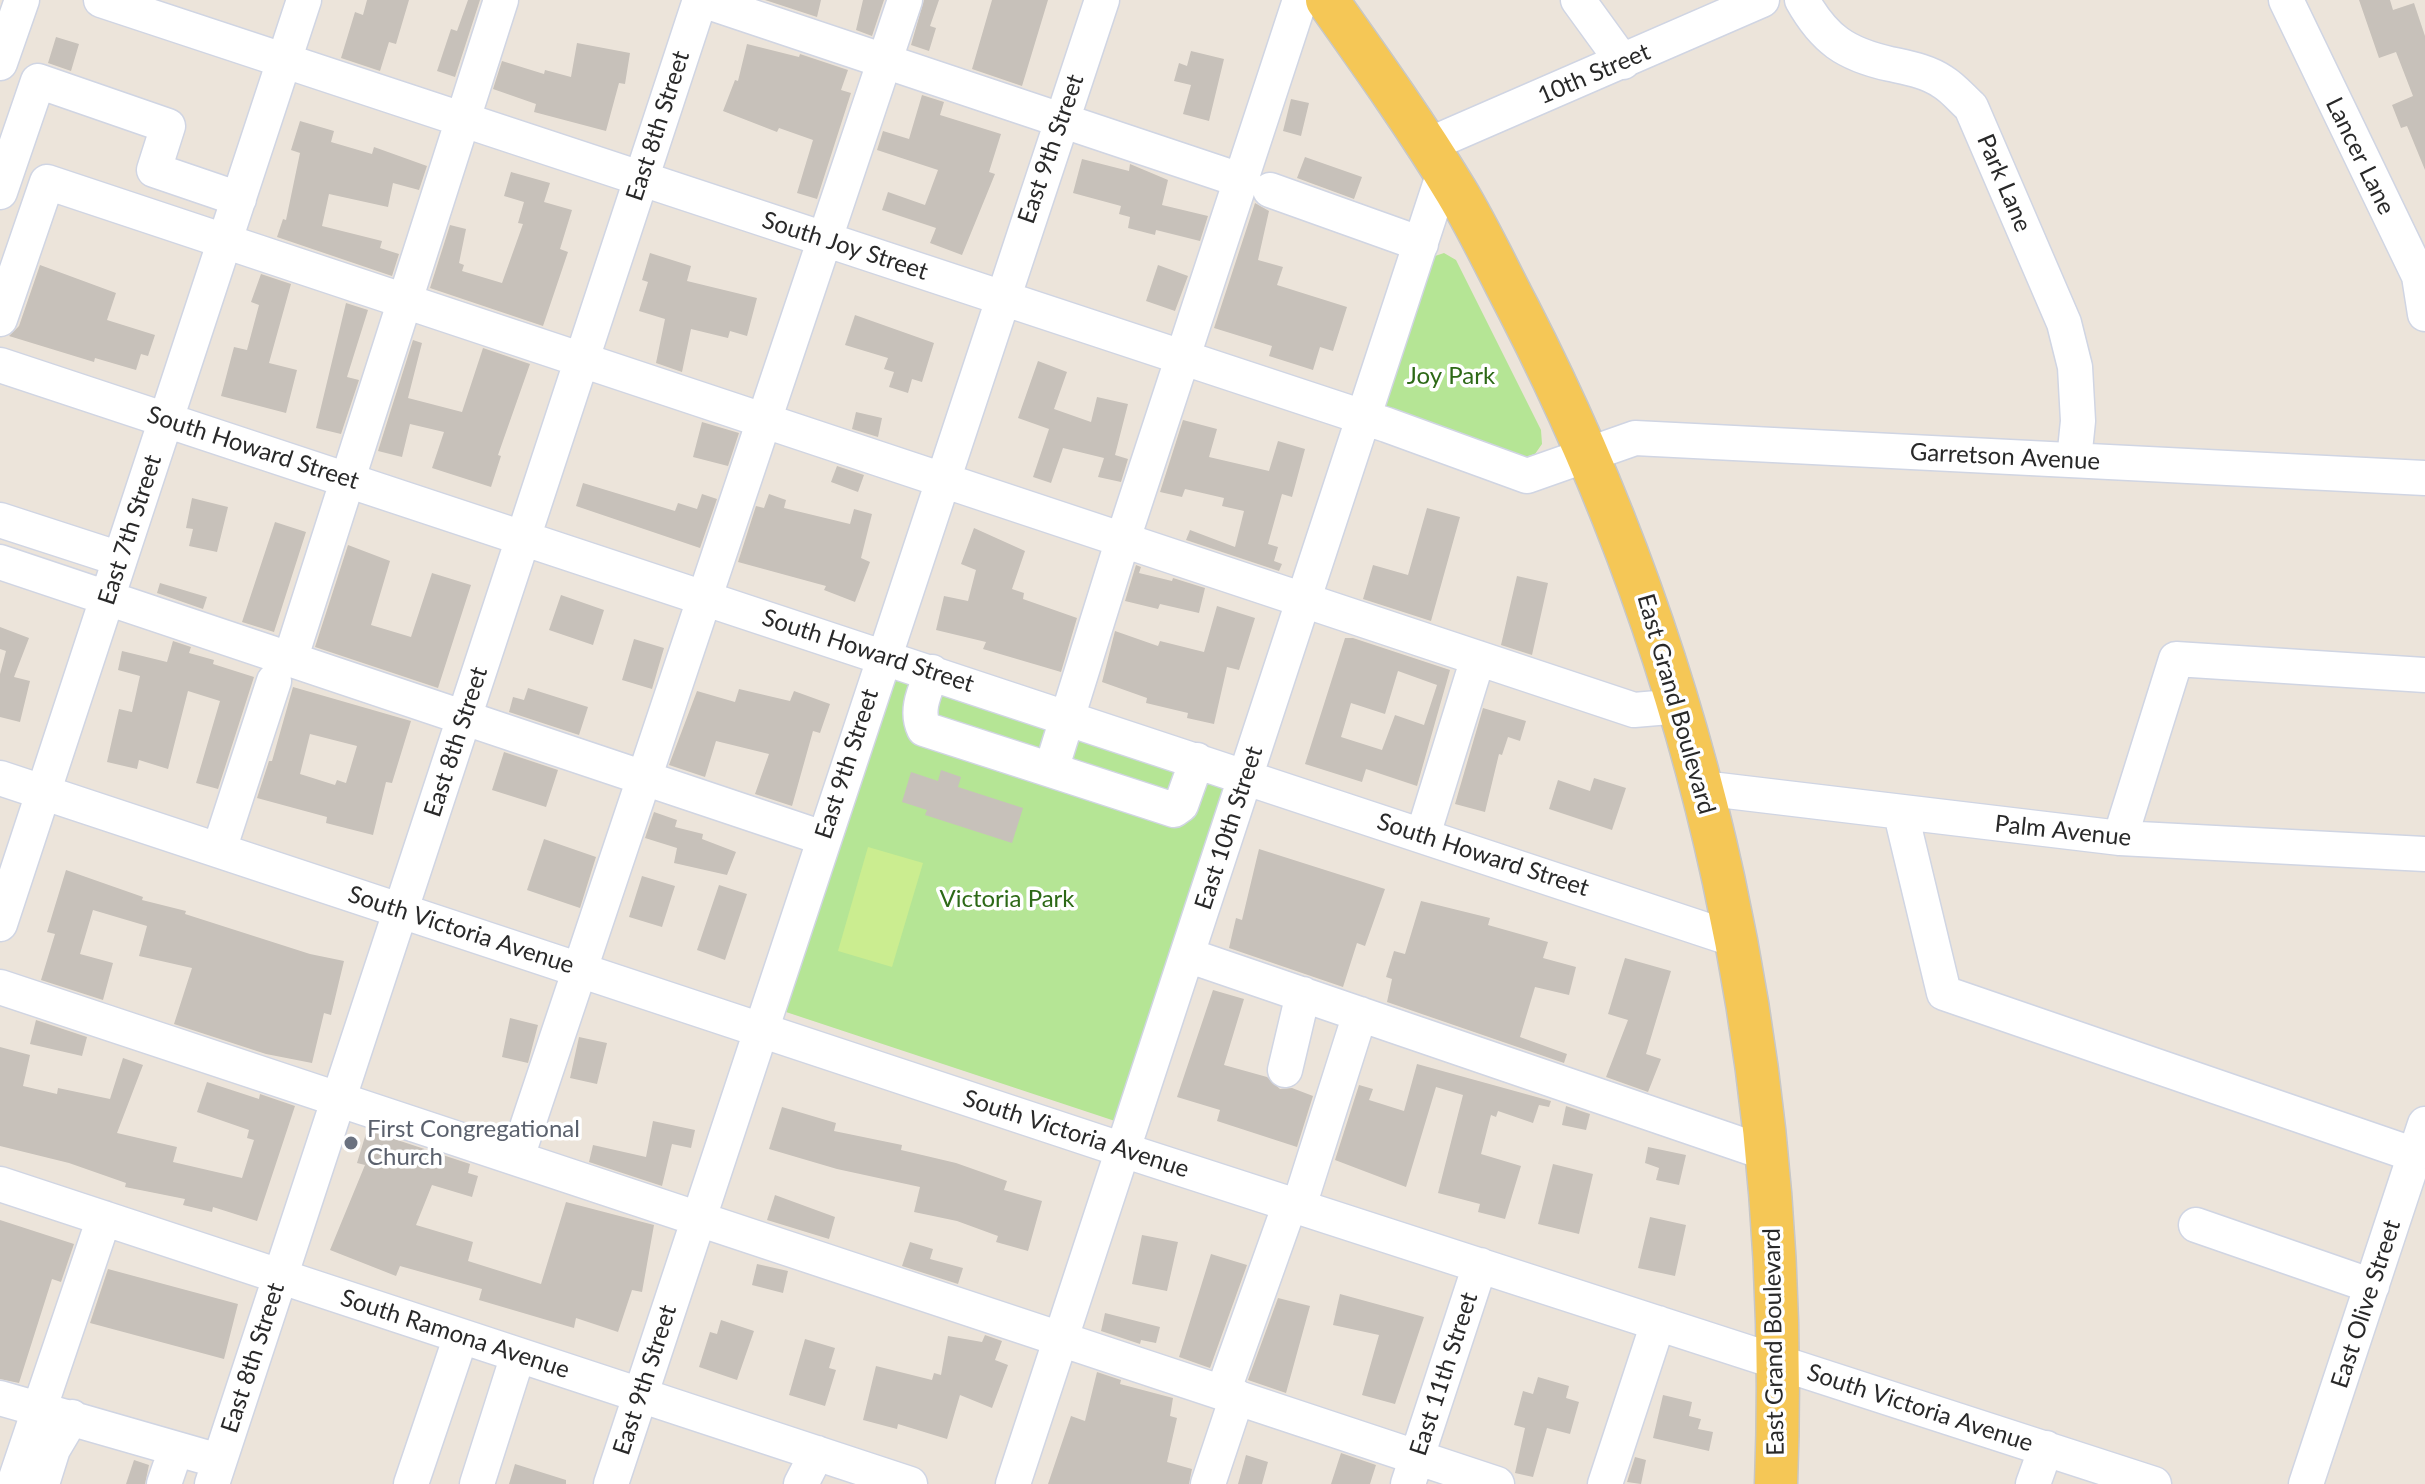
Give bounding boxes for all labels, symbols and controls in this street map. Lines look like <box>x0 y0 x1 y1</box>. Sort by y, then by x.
street label: 10th Street <box>1534 37 1654 111</box>
street label: East 8th Street <box>620 47 696 205</box>
street label: East 9th Street <box>1012 71 1090 227</box>
street label: Lancer Lane <box>2319 93 2401 219</box>
street label: Park Lane <box>1971 130 2037 236</box>
street label: South Joy Street <box>758 206 932 286</box>
park label: Joy Park <box>1407 362 1495 390</box>
street label: South Howard Street <box>143 400 363 496</box>
street label: Garretson Avenue <box>1909 438 2101 476</box>
street label: East 7th Street <box>92 451 168 609</box>
street label: East Grand Boulevard <box>1631 591 1721 817</box>
street label: South Howard Street <box>758 603 978 699</box>
street label: East 8th Street <box>418 663 494 821</box>
street label: East 9th Street <box>809 685 885 843</box>
street label: East 10th Street <box>1189 743 1269 913</box>
street label: South Howard Street <box>1373 807 1593 903</box>
street label: Palm Avenue <box>1993 810 2133 852</box>
street label: South Victoria Avenue <box>344 880 578 980</box>
park label: Victoria Park <box>939 885 1075 913</box>
street label: South Victoria Avenue <box>959 1084 1193 1184</box>
place label: First Congregational Church <box>367 1115 580 1171</box>
marker: First Congregational Church <box>342 1134 360 1152</box>
street label: East Olive Street <box>2325 1216 2407 1392</box>
street label: East Grand Boulevard <box>1758 1228 1790 1456</box>
street label: East 8th Street <box>215 1279 291 1437</box>
street label: South Ramona Avenue <box>337 1283 573 1385</box>
street label: East 11th Street <box>1404 1289 1484 1459</box>
street label: East 9th Street <box>607 1301 683 1459</box>
street label: South Victoria Avenue <box>1803 1358 2037 1458</box>

